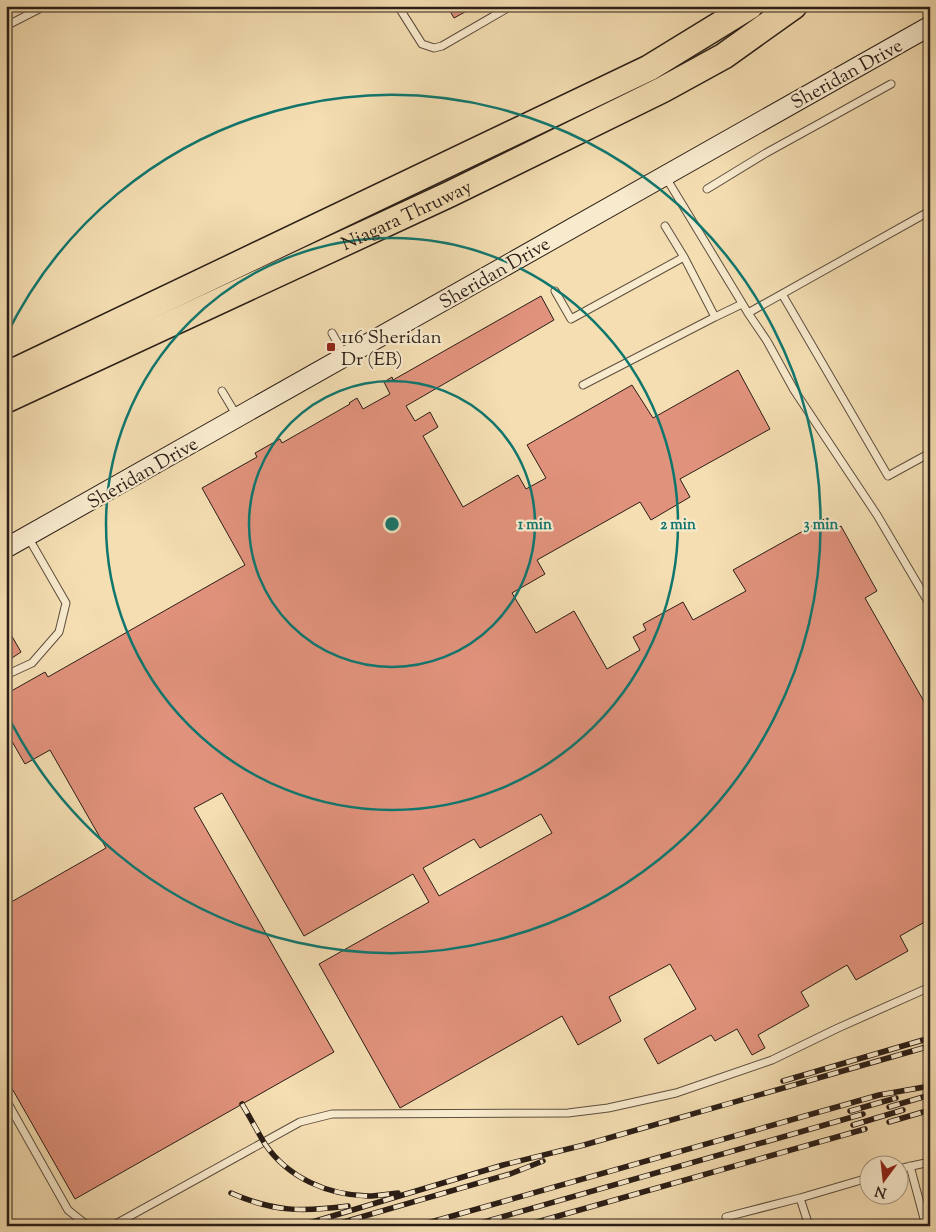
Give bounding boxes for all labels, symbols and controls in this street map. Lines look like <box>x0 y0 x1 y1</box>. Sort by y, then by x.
street label: Sheridan Drive <box>786 33 908 117</box>
street label: Niagara Thruway <box>337 174 477 259</box>
street label: Sheridan Drive <box>435 231 556 317</box>
place label: 116 Sheridan Dr (EB) <box>341 325 442 374</box>
marker: 116 Sheridan Dr (EB) <box>325 341 337 353</box>
street label: Sheridan Drive <box>83 431 204 517</box>
centre of rings <box>383 515 401 533</box>
text: 1 min <box>518 515 552 536</box>
text: 2 min <box>660 515 696 536</box>
text: 3 min <box>804 515 839 536</box>
north arrow <box>858 1154 908 1204</box>
text: N <box>873 1180 889 1202</box>

